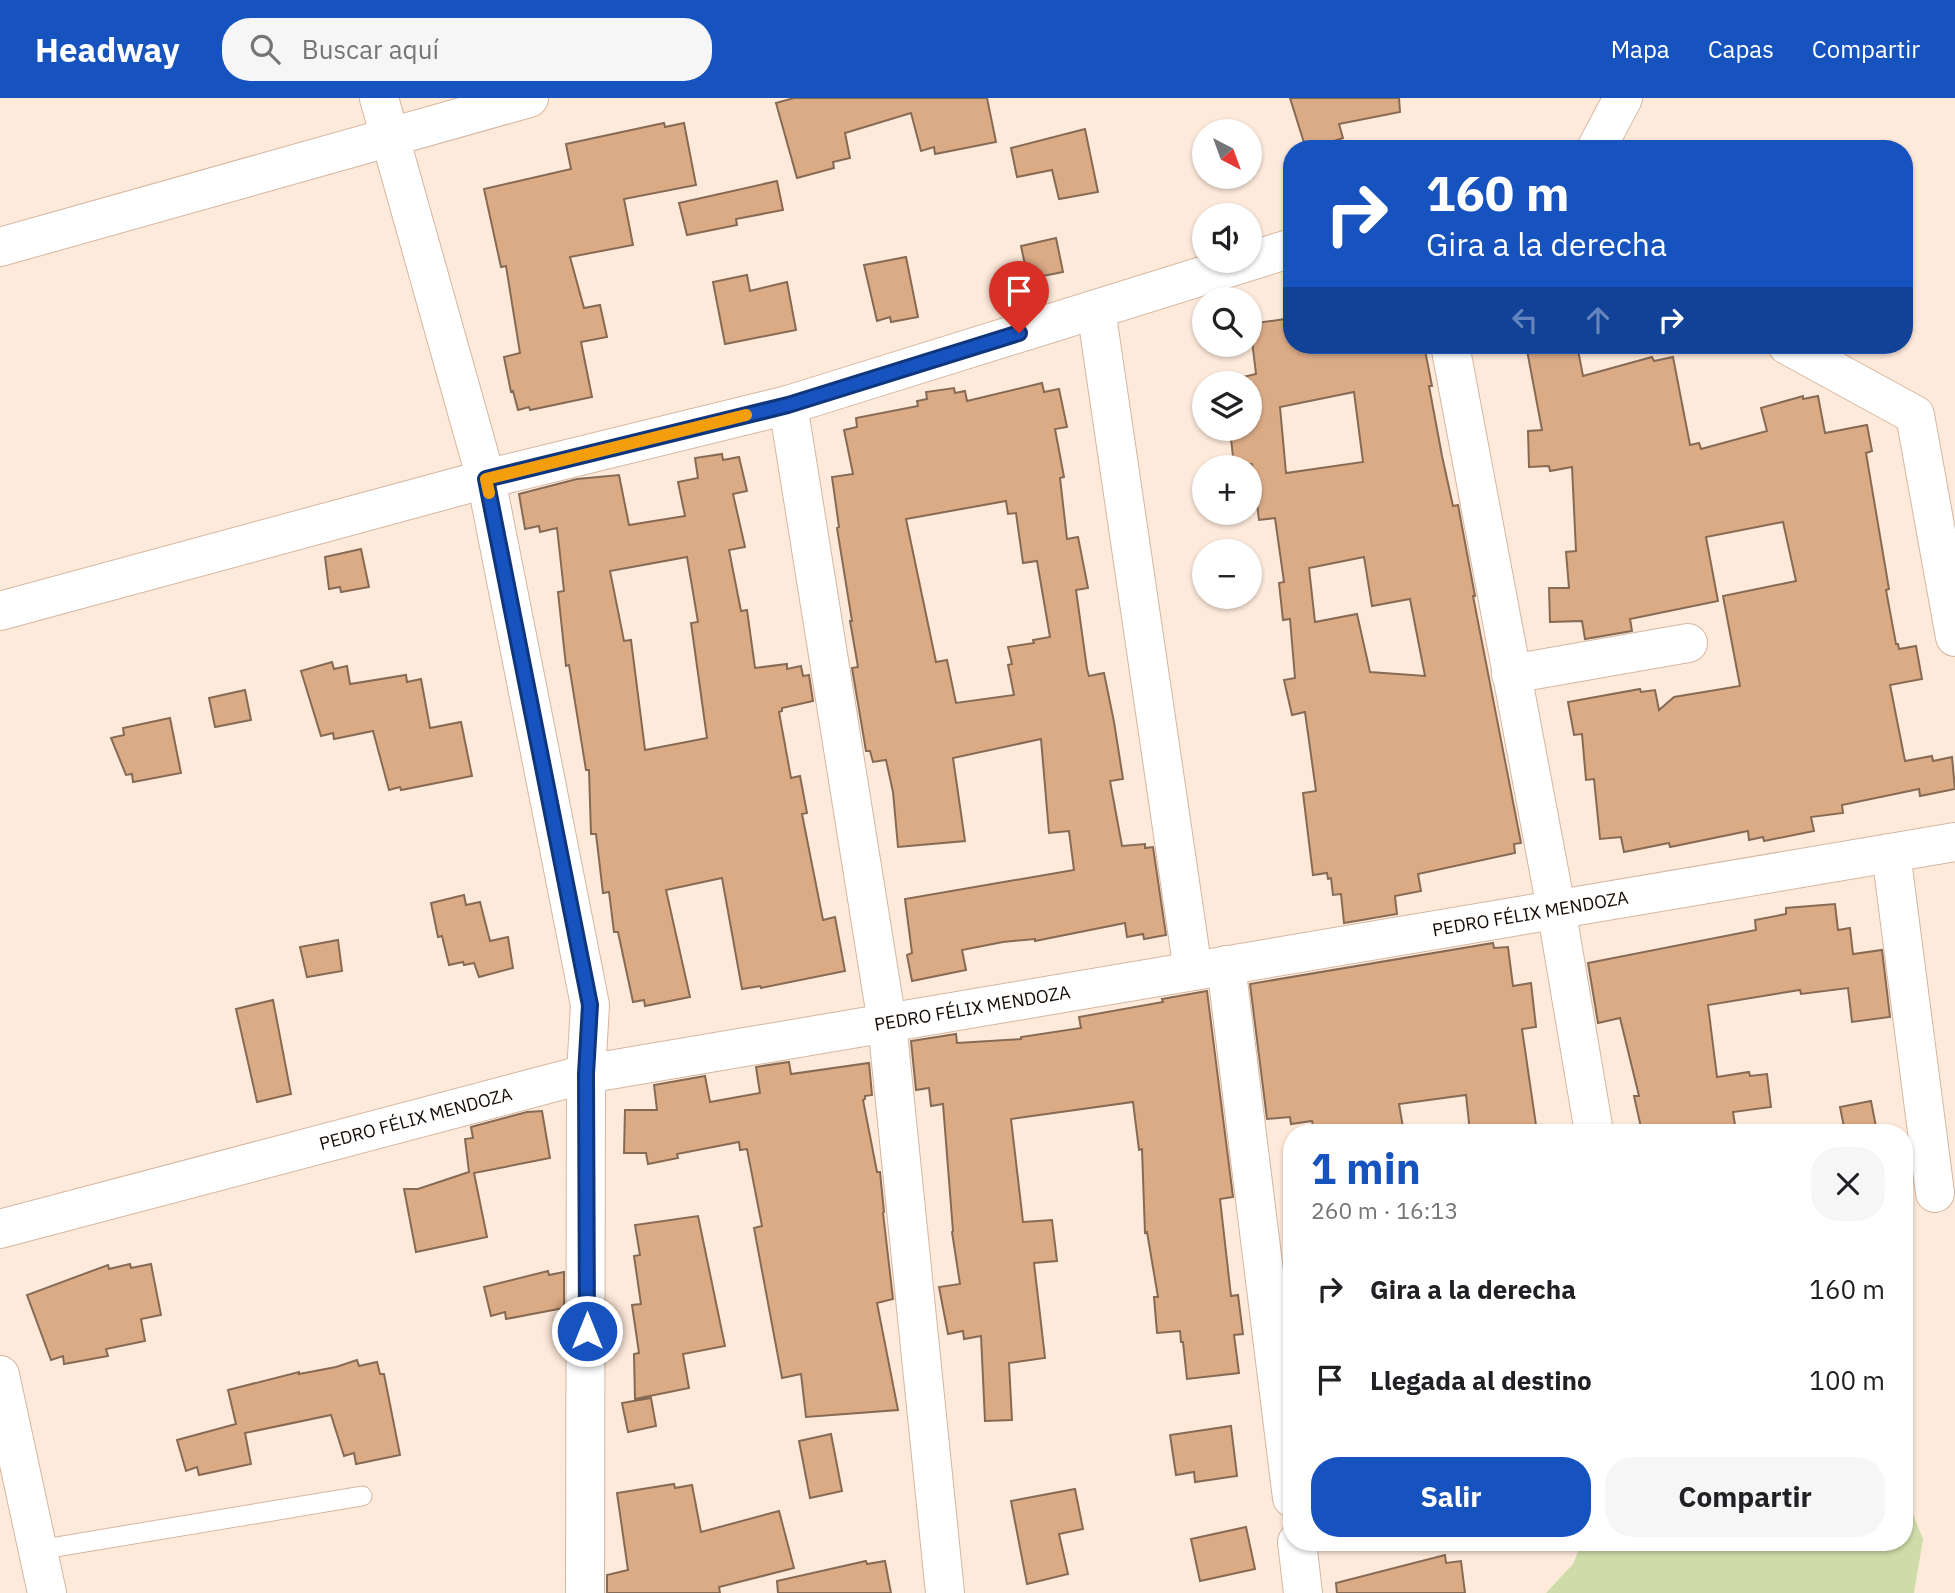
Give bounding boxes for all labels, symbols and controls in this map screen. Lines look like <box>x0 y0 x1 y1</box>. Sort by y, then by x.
search box <box>222 18 712 81</box>
text: Headway <box>35 28 180 71</box>
icon: search <box>246 30 284 68</box>
text: Buscar aquí <box>302 32 439 66</box>
text: Mapa <box>1611 33 1670 65</box>
text: Capas <box>1708 33 1774 65</box>
text: Compartir <box>1812 33 1920 65</box>
north arrow <box>1192 119 1262 189</box>
map controls <box>1192 119 1262 609</box>
text: 160 m <box>1426 161 1570 224</box>
icon: right <box>1311 168 1402 259</box>
button: sound <box>1192 203 1262 273</box>
text: Gira a la derecha <box>1426 223 1667 265</box>
pin <box>989 261 1049 333</box>
icon: arrive <box>1000 272 1038 310</box>
button: search <box>1192 287 1262 357</box>
icon: left <box>1506 301 1544 339</box>
icon: ahead <box>1579 301 1617 339</box>
icon: right <box>1652 301 1690 339</box>
button: layers <box>1192 371 1262 441</box>
button: + <box>1192 455 1262 525</box>
button: − <box>1192 539 1262 609</box>
street label: PEDRO FÉLIX MENDOZA <box>1431 885 1630 941</box>
street label: PEDRO FÉLIX MENDOZA <box>873 980 1072 1036</box>
street label: PEDRO FÉLIX MENDOZA <box>317 1082 515 1155</box>
text: 1 min <box>1311 1141 1421 1196</box>
button: close <box>1811 1147 1885 1221</box>
text: 260 m · 16:13 <box>1311 1195 1458 1225</box>
icon: right <box>1311 1270 1349 1308</box>
text: Gira a la derecha <box>1370 1272 1576 1306</box>
text: 160 m <box>1809 1272 1885 1306</box>
position arrow <box>550 1294 624 1368</box>
icon: arrive <box>1311 1361 1349 1399</box>
text: Llegada al destino <box>1370 1363 1592 1397</box>
text: 100 m <box>1809 1363 1885 1397</box>
button: Salir <box>1311 1457 1591 1537</box>
button: Compartir <box>1605 1457 1885 1537</box>

